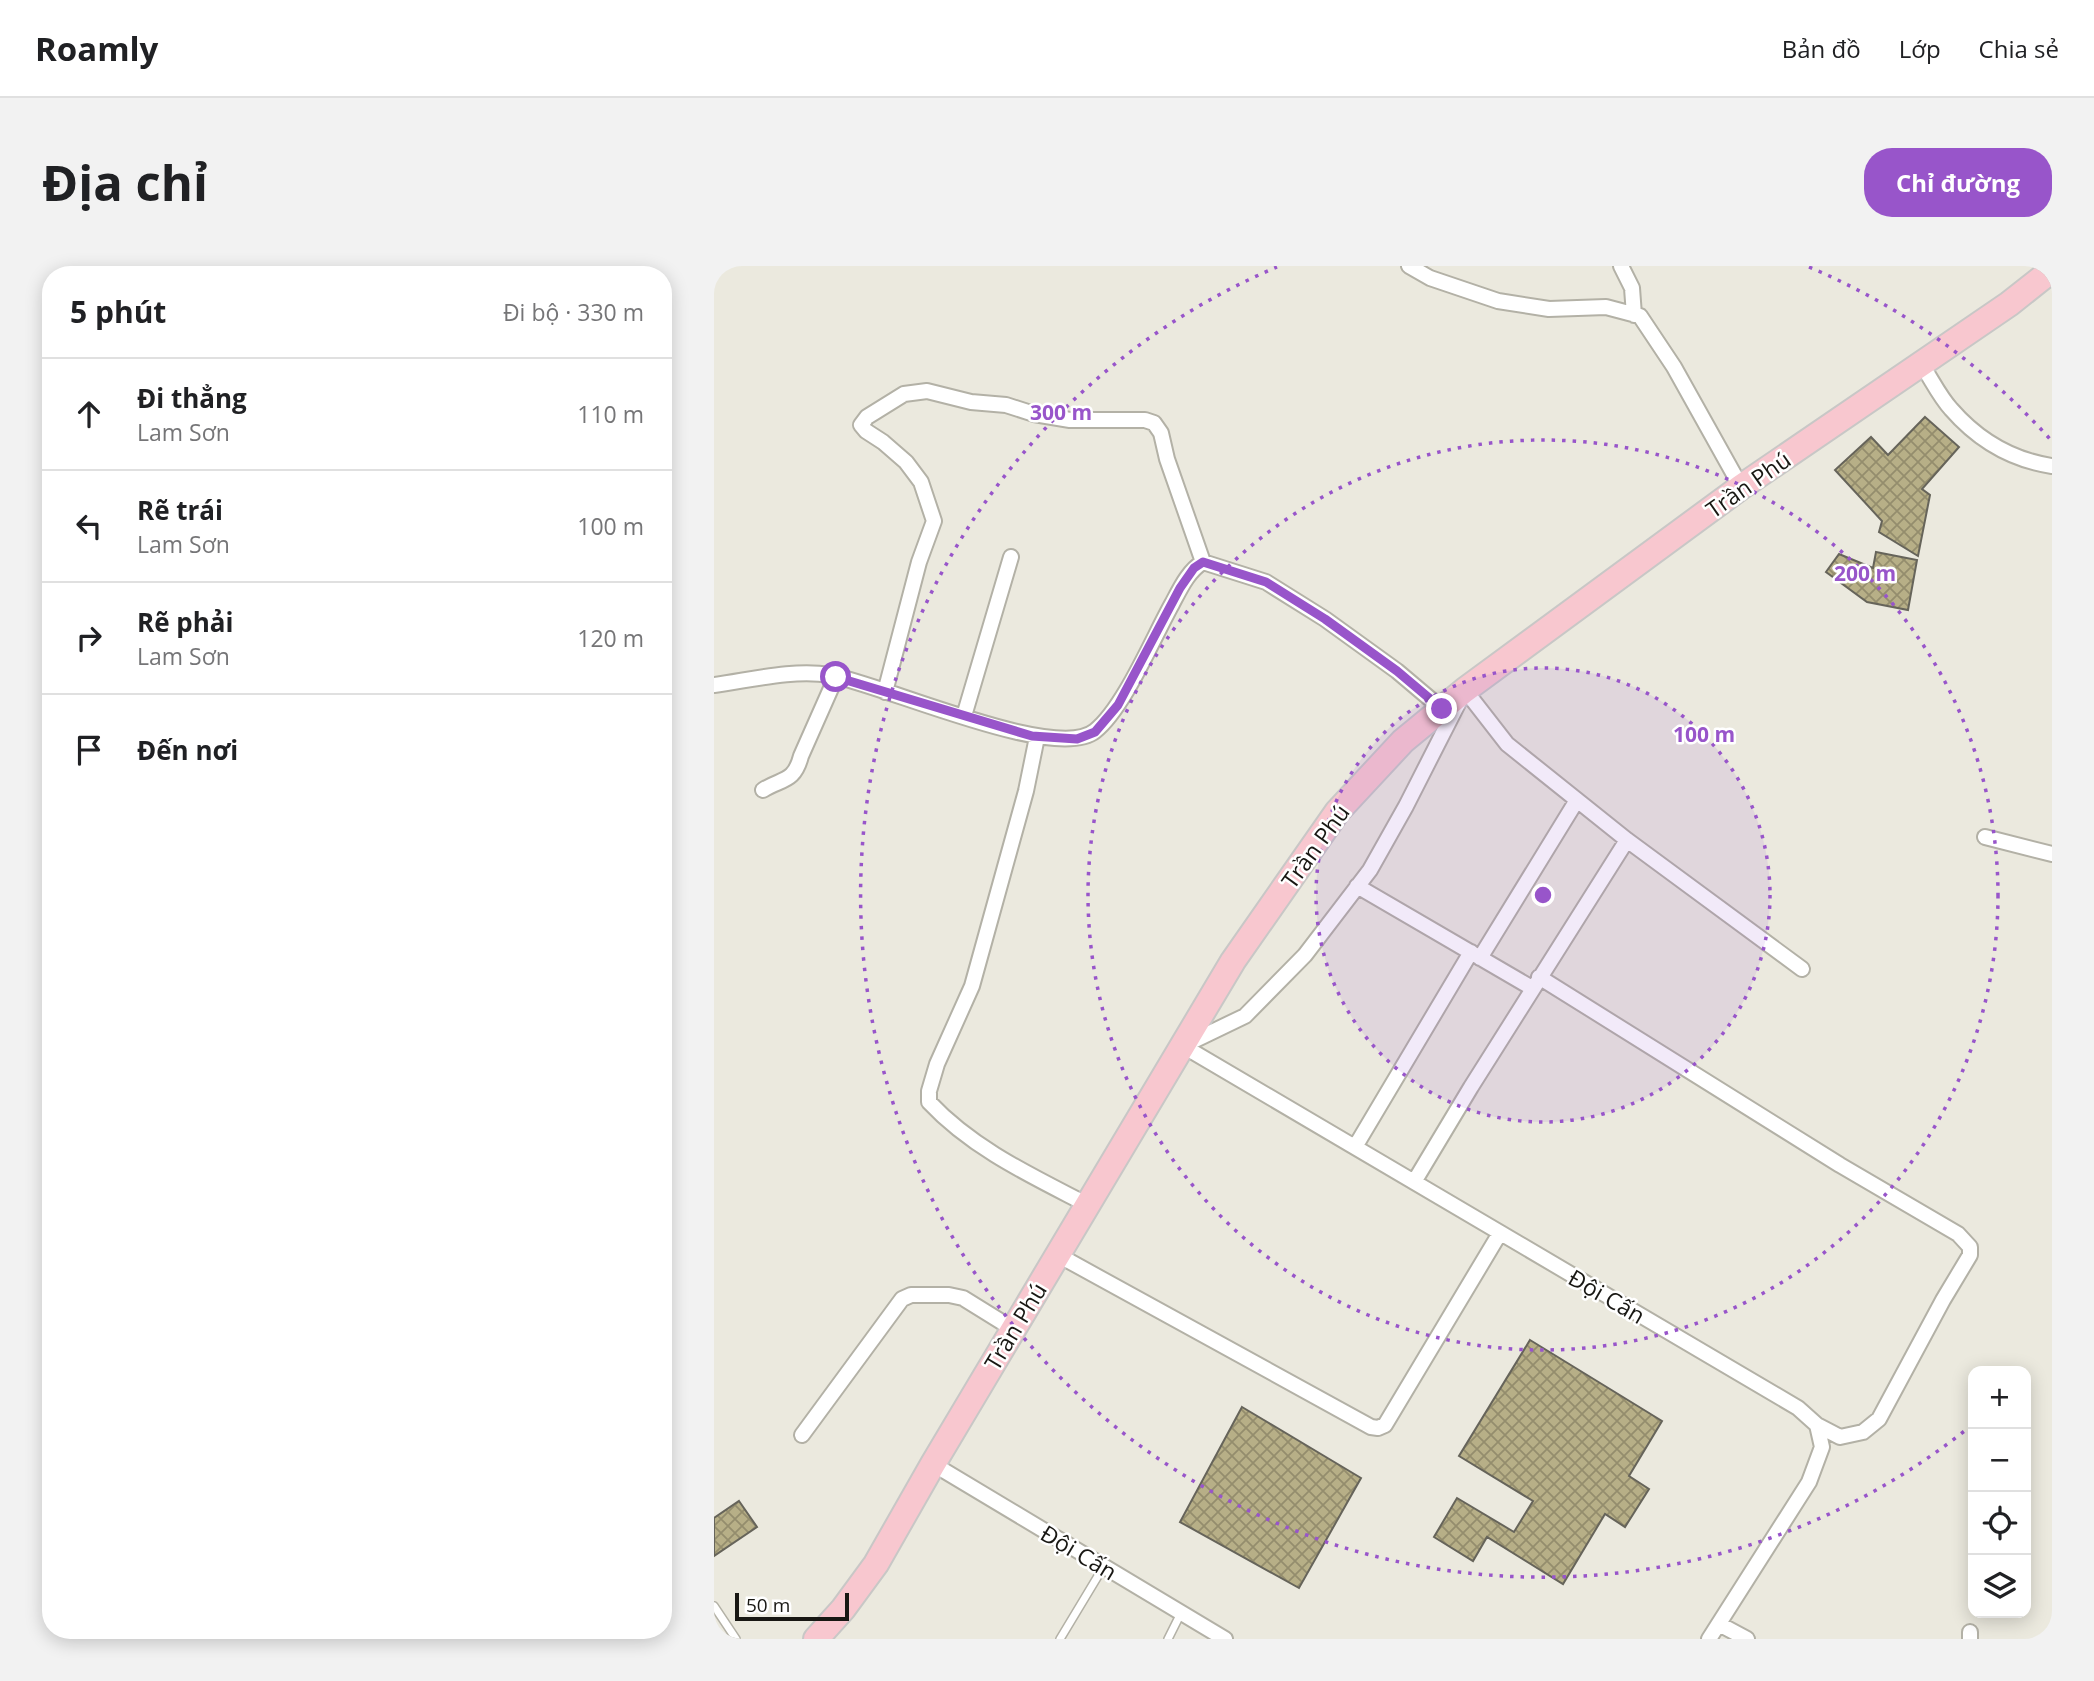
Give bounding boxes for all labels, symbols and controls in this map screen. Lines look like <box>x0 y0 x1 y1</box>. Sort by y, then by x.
text: Roamly <box>35 26 158 71</box>
text: Bản đồ <box>1782 32 1861 65</box>
text: Lớp <box>1899 32 1941 65</box>
text: Chia sẻ <box>1979 32 2059 65</box>
button: Chỉ đường <box>1864 148 2052 217</box>
text: Địa chỉ <box>42 149 208 215</box>
text: 5 phút <box>70 291 166 332</box>
text: Đi bộ · 330 m <box>503 296 644 328</box>
text: Đi thẳng <box>137 380 247 416</box>
icon: ahead <box>70 395 108 433</box>
text: 110 m <box>577 398 644 430</box>
text: 300 m <box>1030 398 1092 426</box>
text: Lam Sơn <box>137 416 230 448</box>
street label: Trần Phú <box>1699 443 1797 525</box>
text: Rẽ trái <box>137 492 223 528</box>
icon: left <box>70 507 108 545</box>
text: 100 m <box>577 510 644 542</box>
text: Lam Sơn <box>137 528 230 560</box>
text: 200 m <box>1834 559 1896 587</box>
text: Rẽ phải <box>137 604 233 640</box>
icon: right <box>70 619 108 657</box>
text: 120 m <box>577 622 644 654</box>
text: Lam Sơn <box>137 640 230 672</box>
route start <box>820 661 851 692</box>
route end <box>1426 693 1457 724</box>
text: 100 m <box>1673 720 1735 748</box>
icon: arrive <box>70 731 108 769</box>
text: Đến nơi <box>137 732 238 768</box>
street label: Trần Phú <box>1274 797 1356 895</box>
centre of rings <box>1531 883 1555 907</box>
street label: Đội Cấn <box>1563 1261 1651 1331</box>
street label: Trần Phú <box>976 1276 1054 1376</box>
map controls <box>1968 1366 2031 1618</box>
button: + <box>1968 1366 2031 1429</box>
button: − <box>1968 1429 2031 1492</box>
button: locate <box>1968 1492 2031 1555</box>
street label: Đội Cấn <box>1035 1517 1123 1587</box>
button: layers <box>1968 1555 2031 1618</box>
scale bar <box>735 1590 849 1622</box>
text: 50 m <box>746 1592 790 1618</box>

